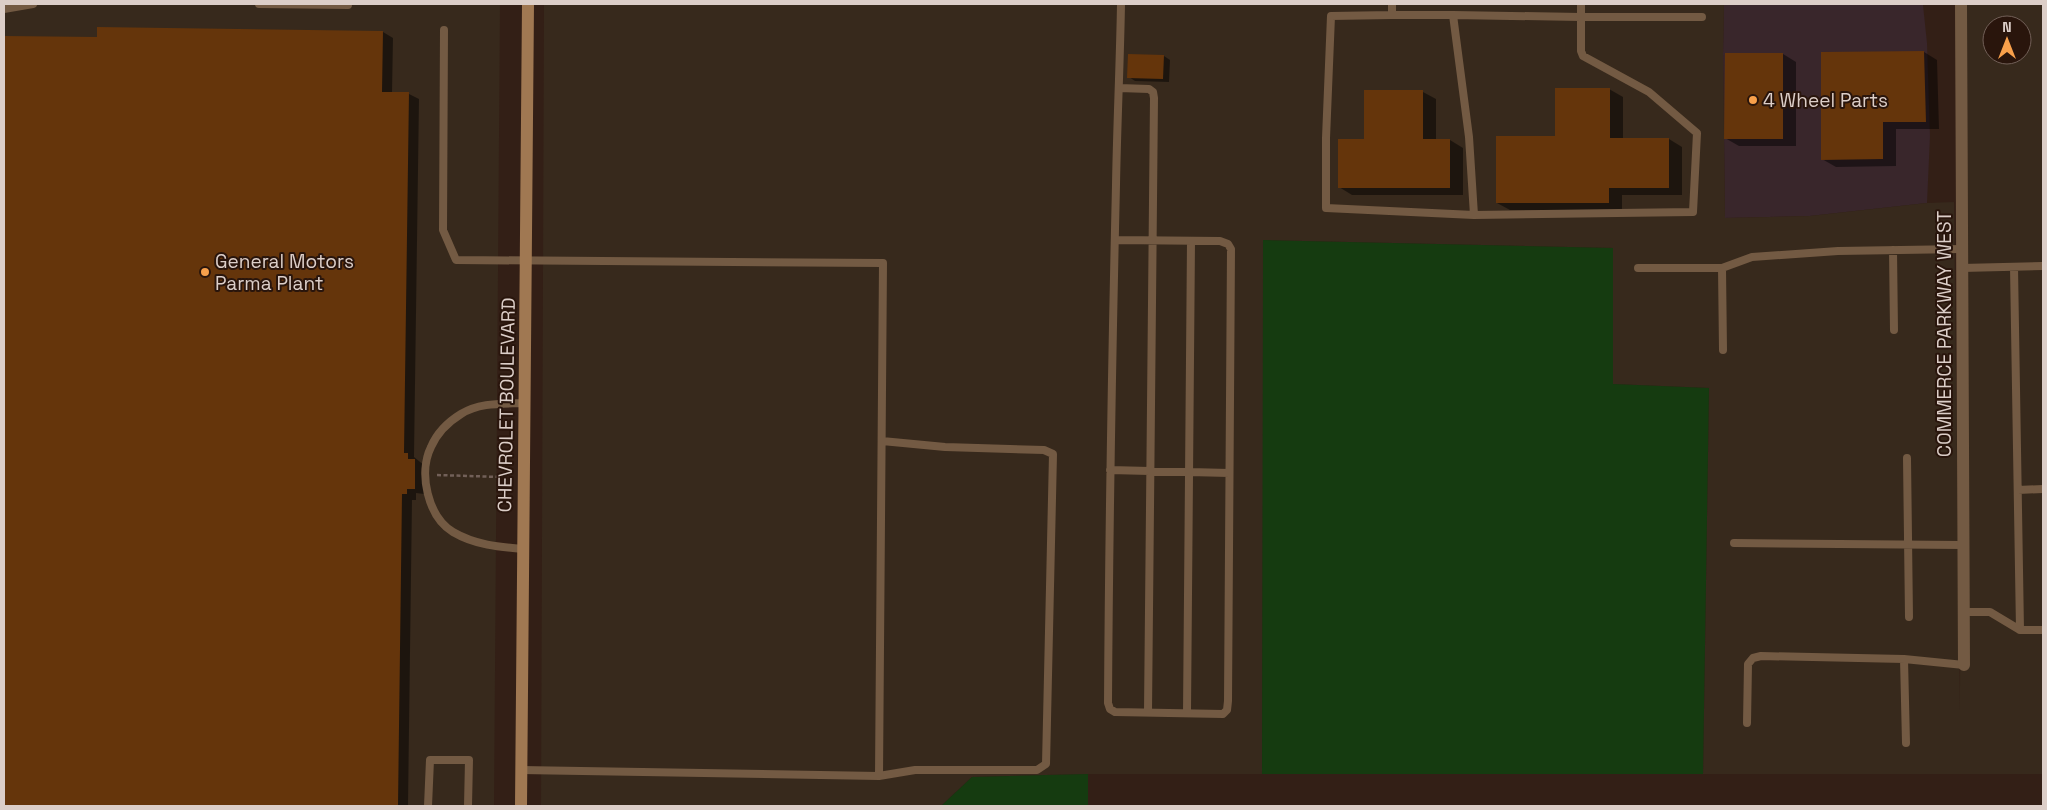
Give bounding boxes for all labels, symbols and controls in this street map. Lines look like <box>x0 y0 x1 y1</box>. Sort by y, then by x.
north arrow <box>1982 15 2032 65</box>
text: N <box>2002 18 2012 36</box>
place label: 4 Wheel Parts <box>1763 88 1888 113</box>
marker: 4 Wheel Parts <box>1747 94 1759 106</box>
street label: COMMERCE PARKWAY WEST <box>1932 211 1957 457</box>
place label: General Motors Parma Plant <box>215 249 354 296</box>
marker: General Motors Parma Plant <box>199 266 211 278</box>
street label: CHEVROLET BOULEVARD <box>492 297 521 513</box>

